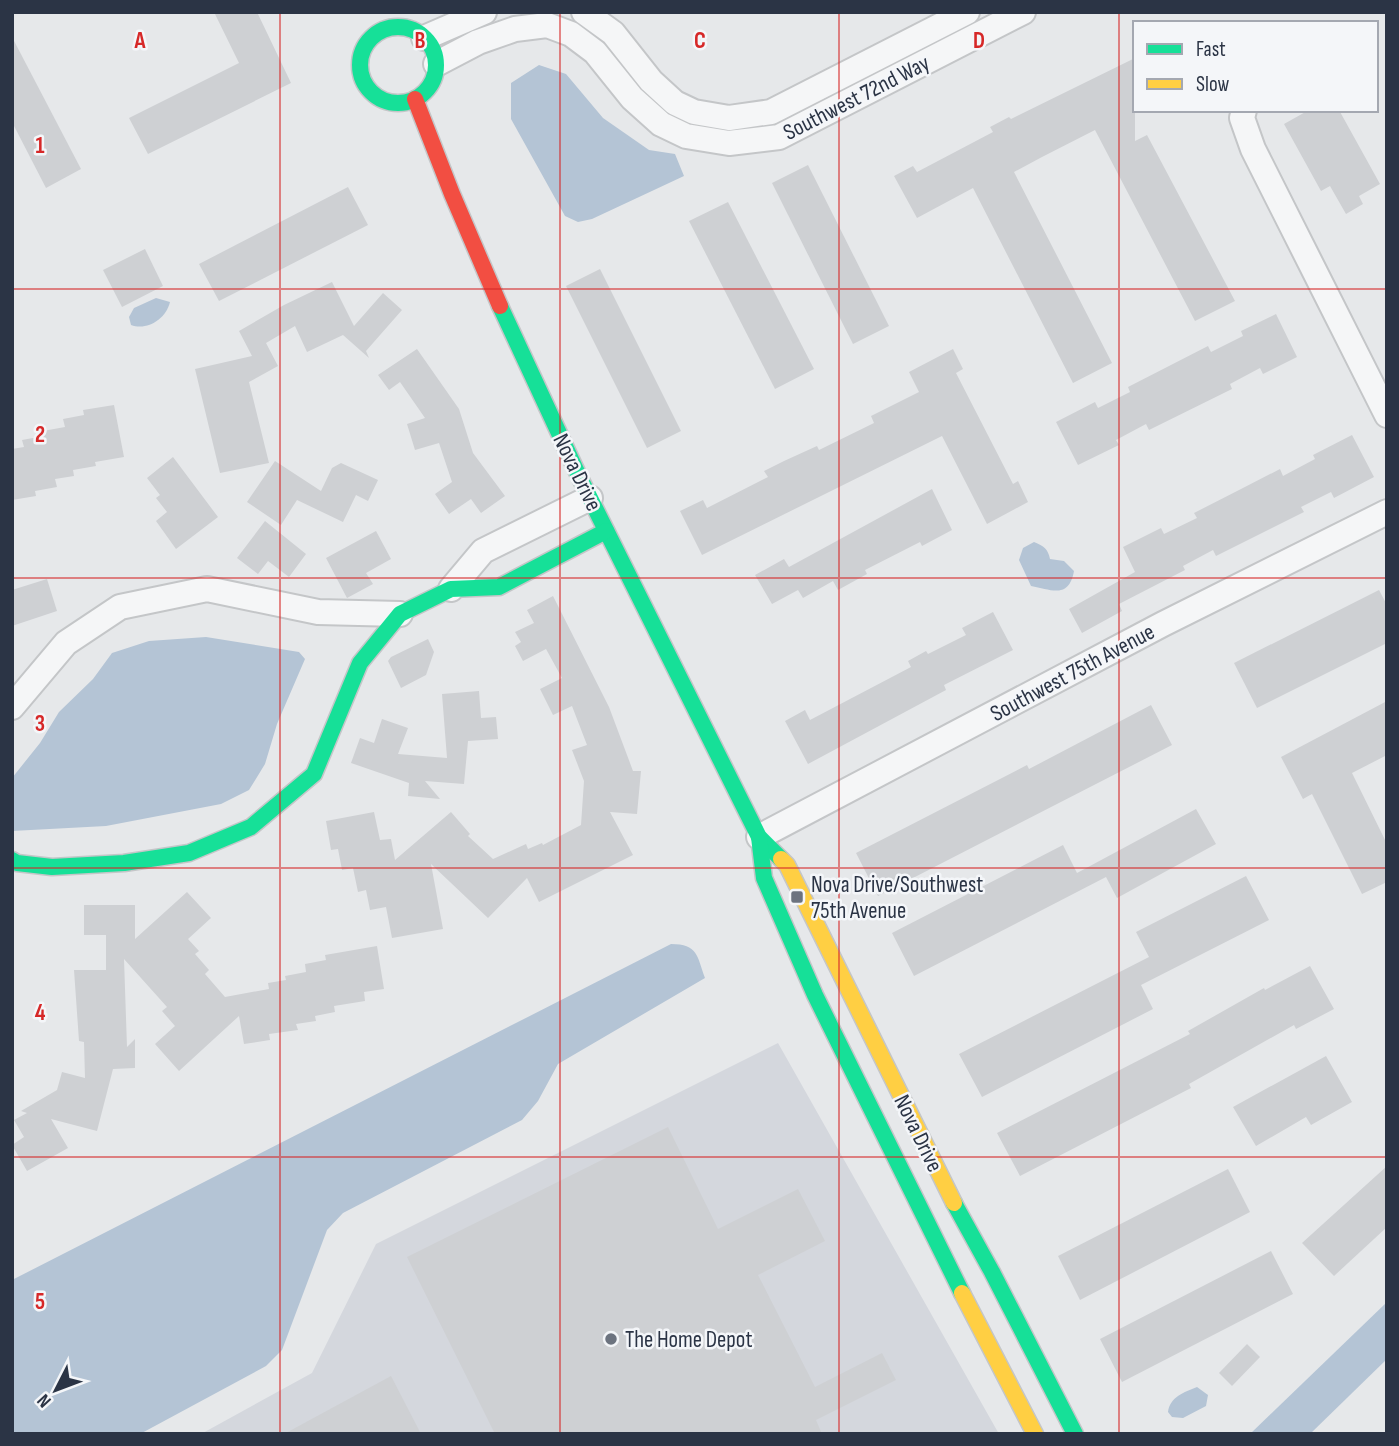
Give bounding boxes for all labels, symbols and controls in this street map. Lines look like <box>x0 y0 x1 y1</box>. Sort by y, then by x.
legend <box>1133 21 1378 112</box>
text: A <box>134 27 147 55</box>
text: B <box>415 27 426 55</box>
text: C <box>694 27 706 55</box>
text: D <box>973 27 985 55</box>
text: Fast <box>1196 37 1226 62</box>
street label: Southwest 72nd Way <box>779 49 934 147</box>
text: Slow <box>1196 72 1230 97</box>
text: 1 <box>35 132 45 160</box>
text: 2 <box>35 421 45 449</box>
street label: Nova Drive <box>546 429 608 516</box>
street label: Southwest 75th Avenue <box>986 618 1159 728</box>
text: 3 <box>35 710 45 738</box>
place label: Nova Drive/Southwest 75th Avenue <box>811 871 983 925</box>
marker: Nova Drive/Southwest 75th Avenue <box>789 889 805 905</box>
text: 4 <box>35 999 46 1027</box>
street label: Nova Drive <box>887 1090 949 1177</box>
text: 5 <box>35 1288 45 1316</box>
place label: The Home Depot <box>625 1326 752 1354</box>
marker: The Home Depot <box>603 1331 619 1347</box>
north arrow <box>21 1355 91 1425</box>
text: N <box>33 1389 56 1412</box>

